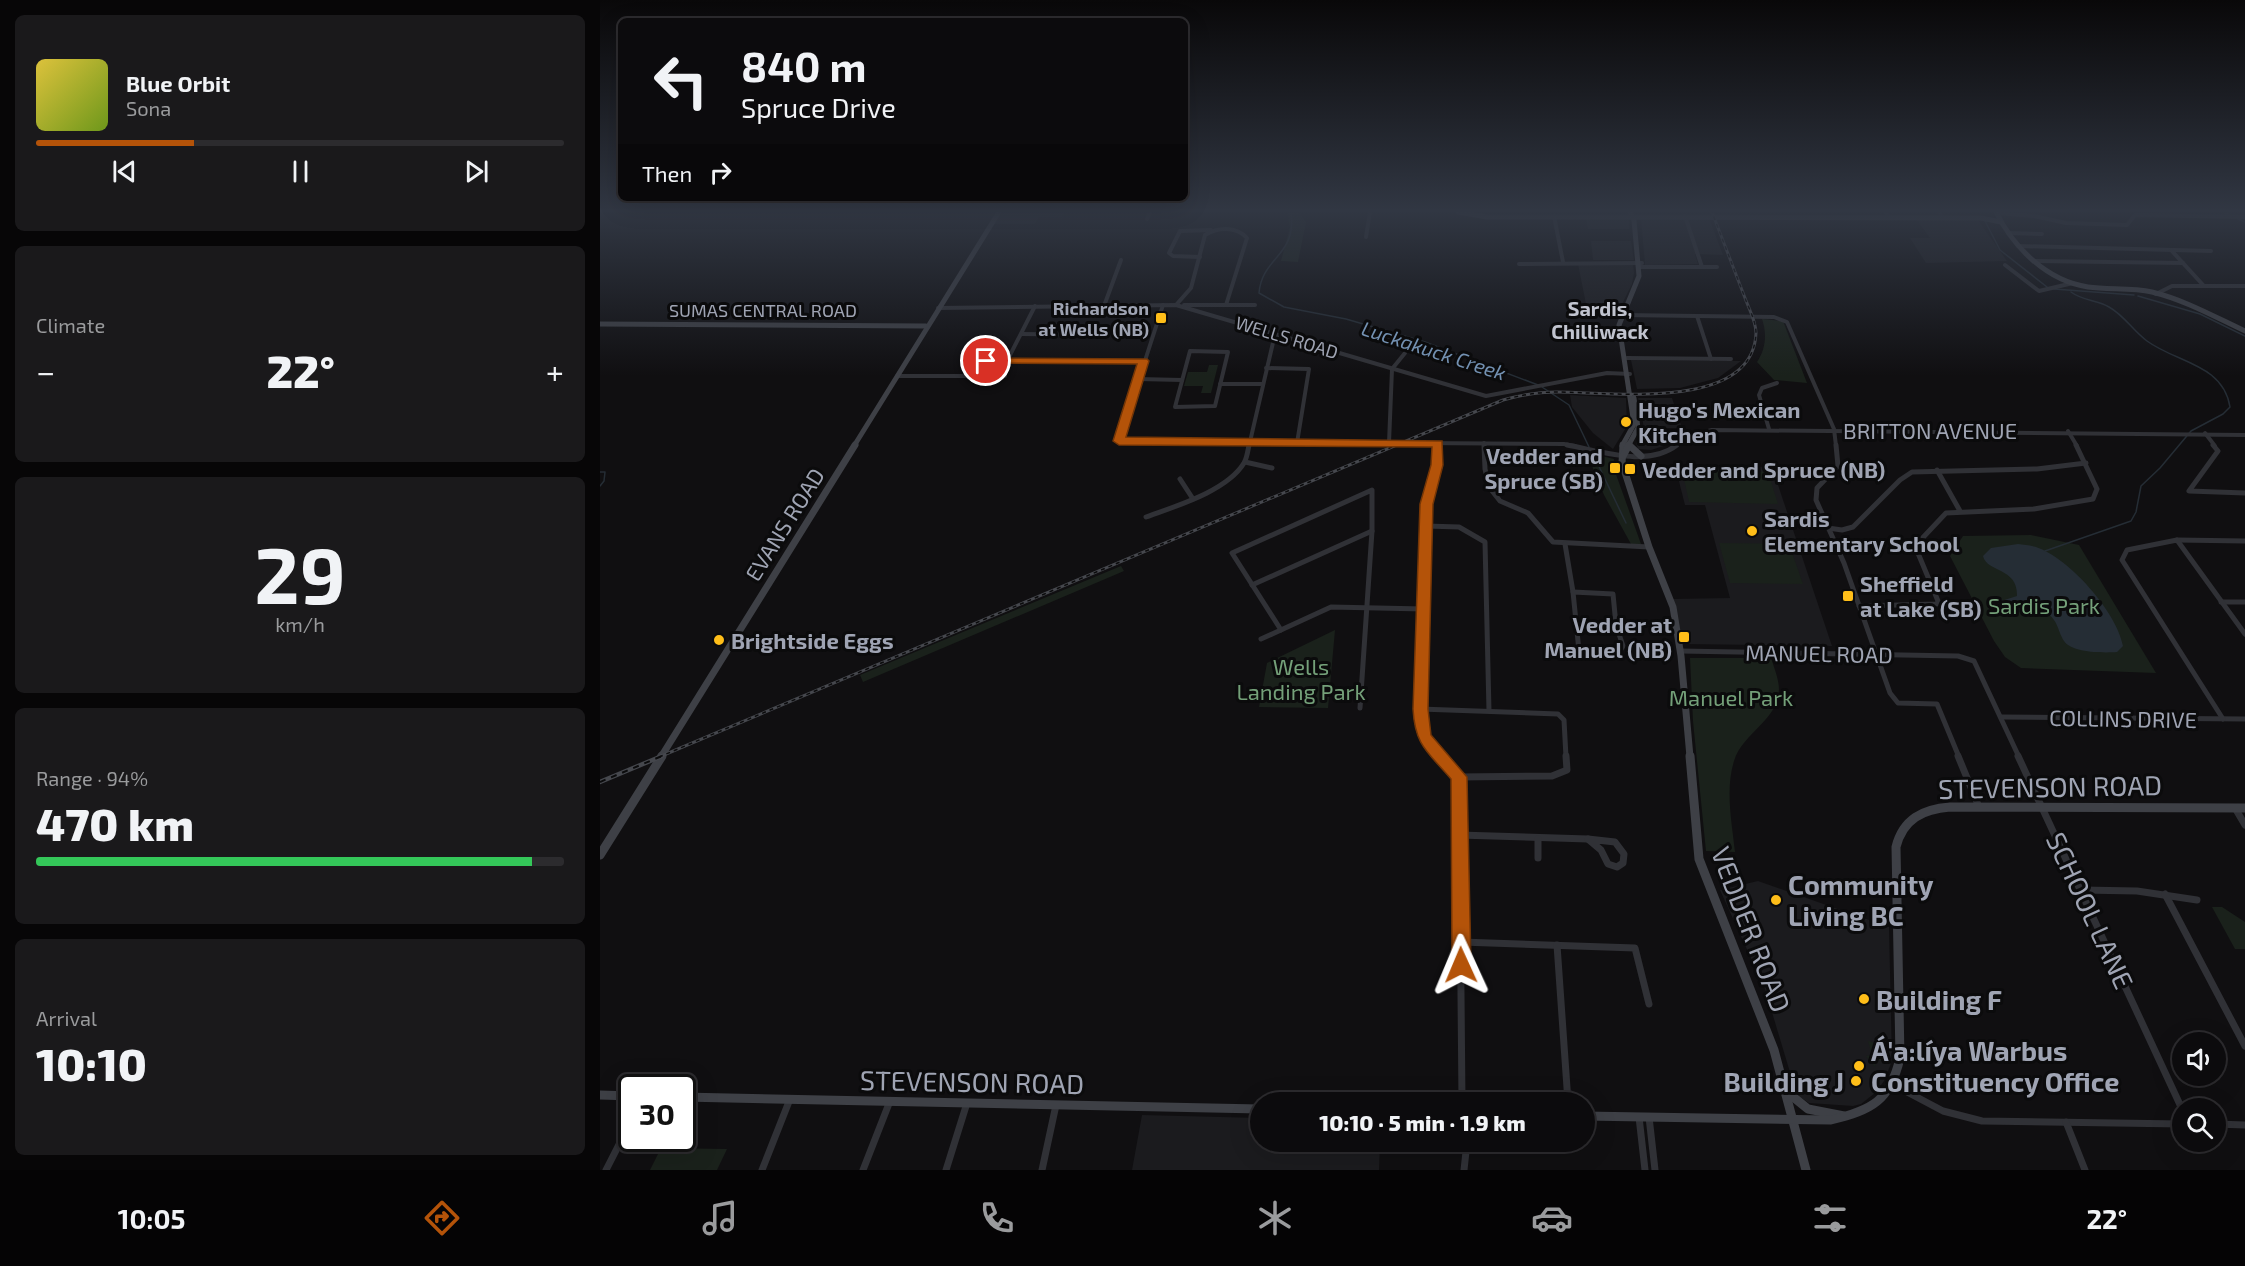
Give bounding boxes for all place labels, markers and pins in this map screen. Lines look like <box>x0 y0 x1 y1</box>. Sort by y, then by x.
place label: Richardson at Wells (NB) <box>1038 297 1149 340</box>
marker: Richardson at Wells (NB) <box>1154 311 1168 325</box>
pin <box>960 335 1011 386</box>
place label: Hugo's Mexican Kitchen <box>1638 396 1801 447</box>
marker: Hugo's Mexican Kitchen <box>1619 415 1633 429</box>
place label: Vedder and Spruce (SB) <box>1484 442 1603 493</box>
place label: Vedder and Spruce (NB) <box>1642 456 1885 482</box>
marker: Vedder and Spruce (SB) <box>1608 461 1622 475</box>
marker: Vedder and Spruce (NB) <box>1623 462 1637 476</box>
place label: Sardis Elementary School <box>1764 505 1960 557</box>
marker: Sardis Elementary School <box>1745 524 1759 538</box>
place label: Sheffield at Lake (SB) <box>1860 570 1982 621</box>
marker: Sheffield at Lake (SB) <box>1841 589 1855 603</box>
place label: Vedder at Manuel (NB) <box>1544 611 1672 662</box>
place label: Brightside Eggs <box>731 627 894 653</box>
marker: Vedder at Manuel (NB) <box>1677 630 1691 644</box>
marker: Brightside Eggs <box>712 633 726 647</box>
place label: Community Living BC <box>1788 868 1934 931</box>
marker: Community Living BC <box>1769 893 1783 907</box>
place label: Building F <box>1876 983 2002 1015</box>
marker: Building F <box>1857 992 1871 1006</box>
place label: Á'a:líya Warbus Constituency Office <box>1871 1034 2119 1098</box>
marker: Á'a:líya Warbus Constituency Office <box>1852 1059 1866 1073</box>
place label: Building J <box>1724 1065 1844 1097</box>
marker: Building J <box>1849 1074 1863 1088</box>

